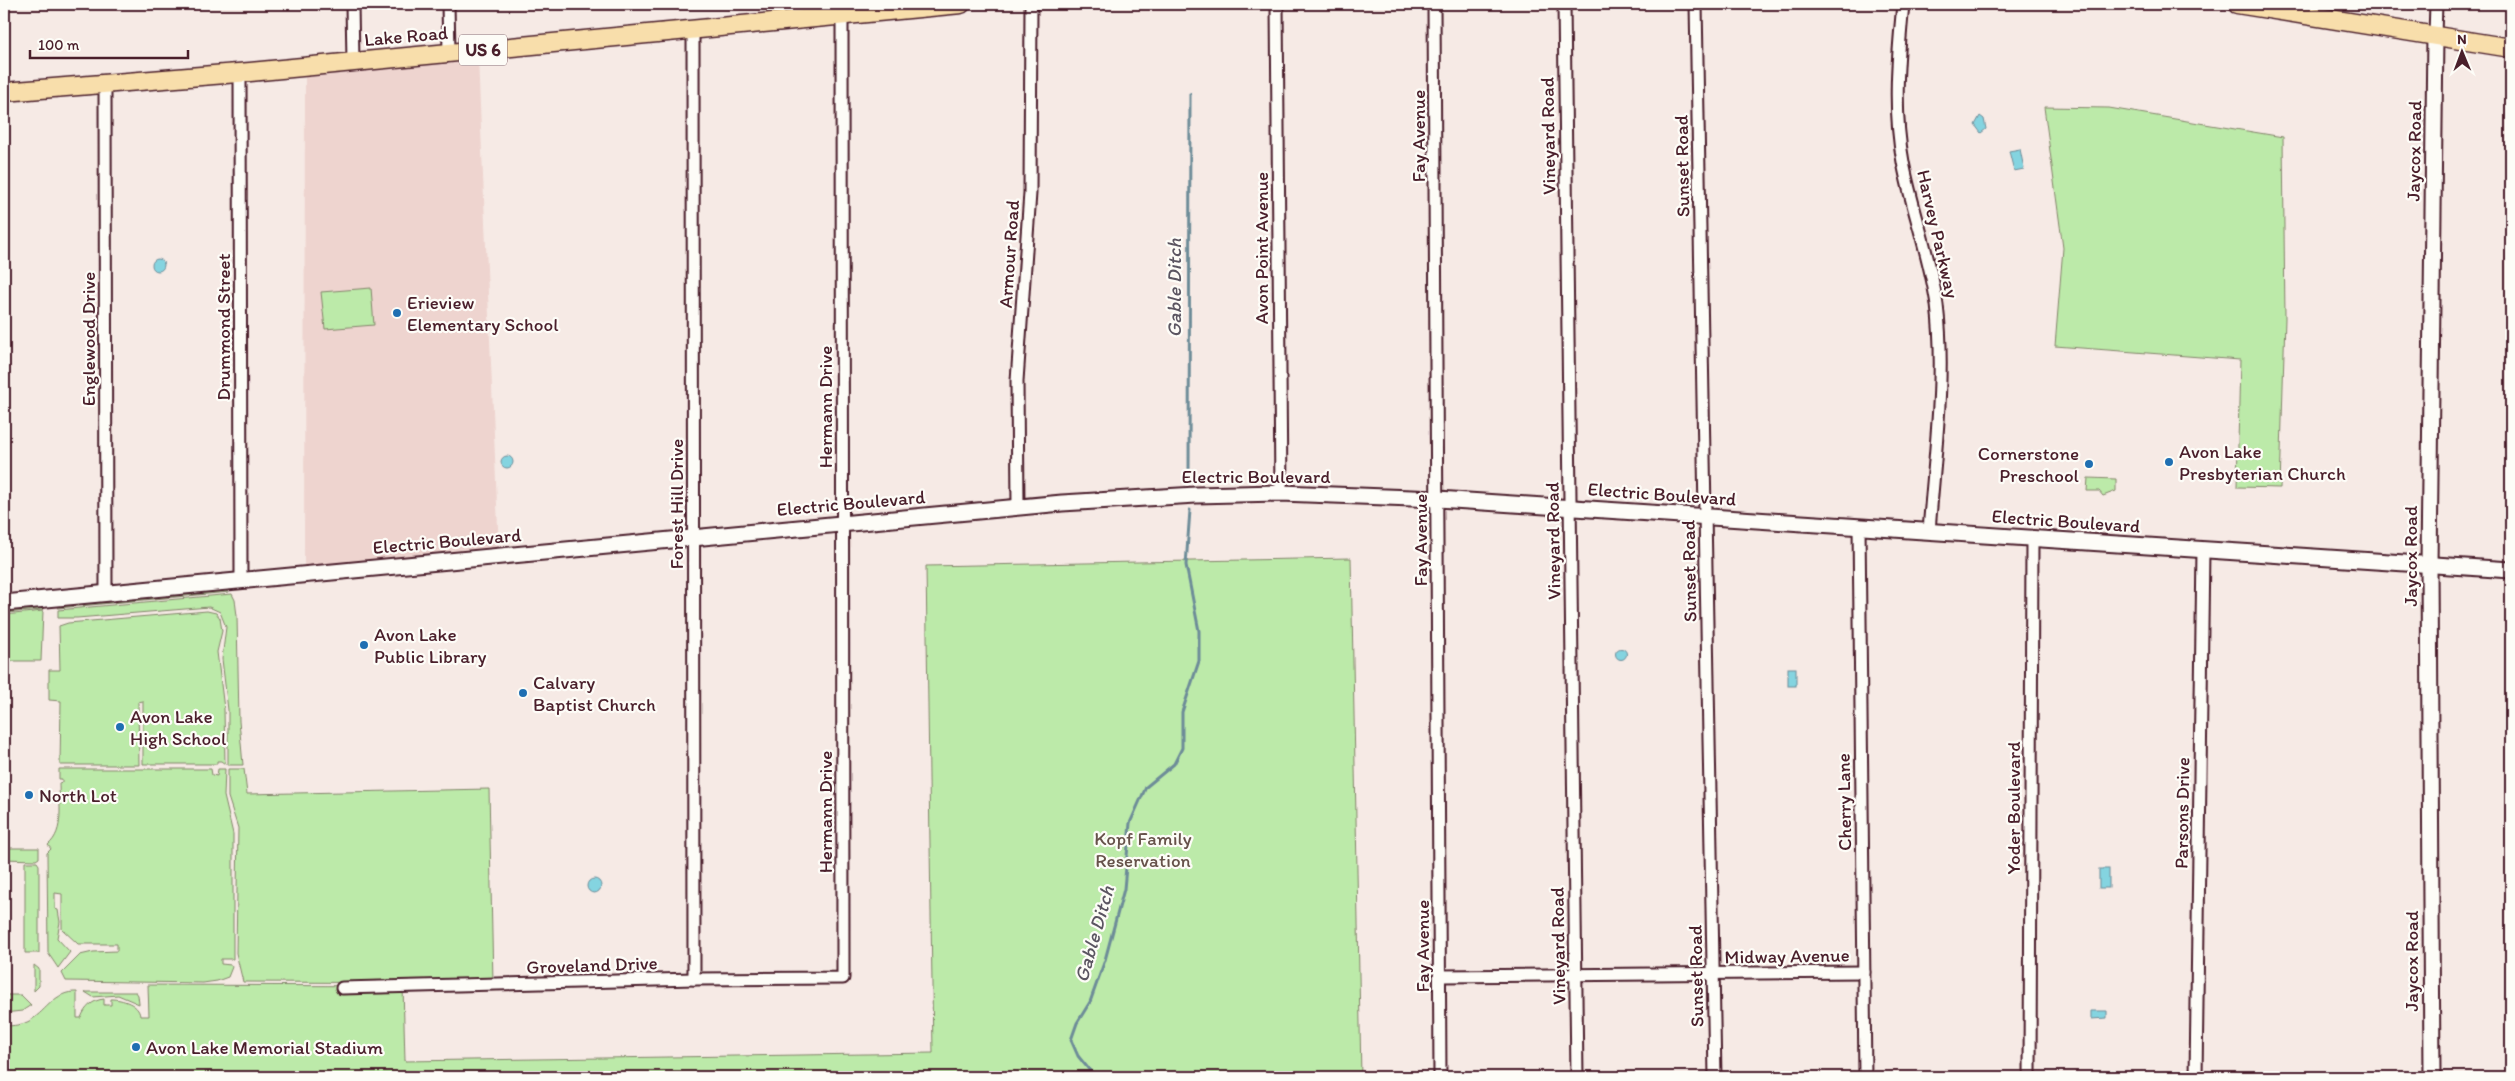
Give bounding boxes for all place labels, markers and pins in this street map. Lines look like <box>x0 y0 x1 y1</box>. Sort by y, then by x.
place label: Erieview Elementary School <box>407 291 559 336</box>
marker: Erieview Elementary School <box>391 307 403 319</box>
place label: Avon Lake Presbyterian Church <box>2179 440 2346 485</box>
place label: Cornerstone Preschool <box>1978 442 2080 487</box>
marker: Avon Lake Presbyterian Church <box>2163 456 2175 468</box>
marker: Cornerstone Preschool <box>2083 458 2095 470</box>
place label: Avon Lake Public Library <box>374 623 487 668</box>
marker: Avon Lake Public Library <box>358 639 370 651</box>
place label: Calvary Baptist Church <box>533 671 656 716</box>
marker: Calvary Baptist Church <box>517 687 529 699</box>
place label: Avon Lake High School <box>130 705 227 750</box>
marker: Avon Lake High School <box>114 721 126 733</box>
place label: North Lot <box>39 784 117 807</box>
marker: North Lot <box>23 789 35 801</box>
place label: Avon Lake Memorial Stadium <box>146 1036 383 1059</box>
marker: Avon Lake Memorial Stadium <box>130 1041 142 1053</box>

